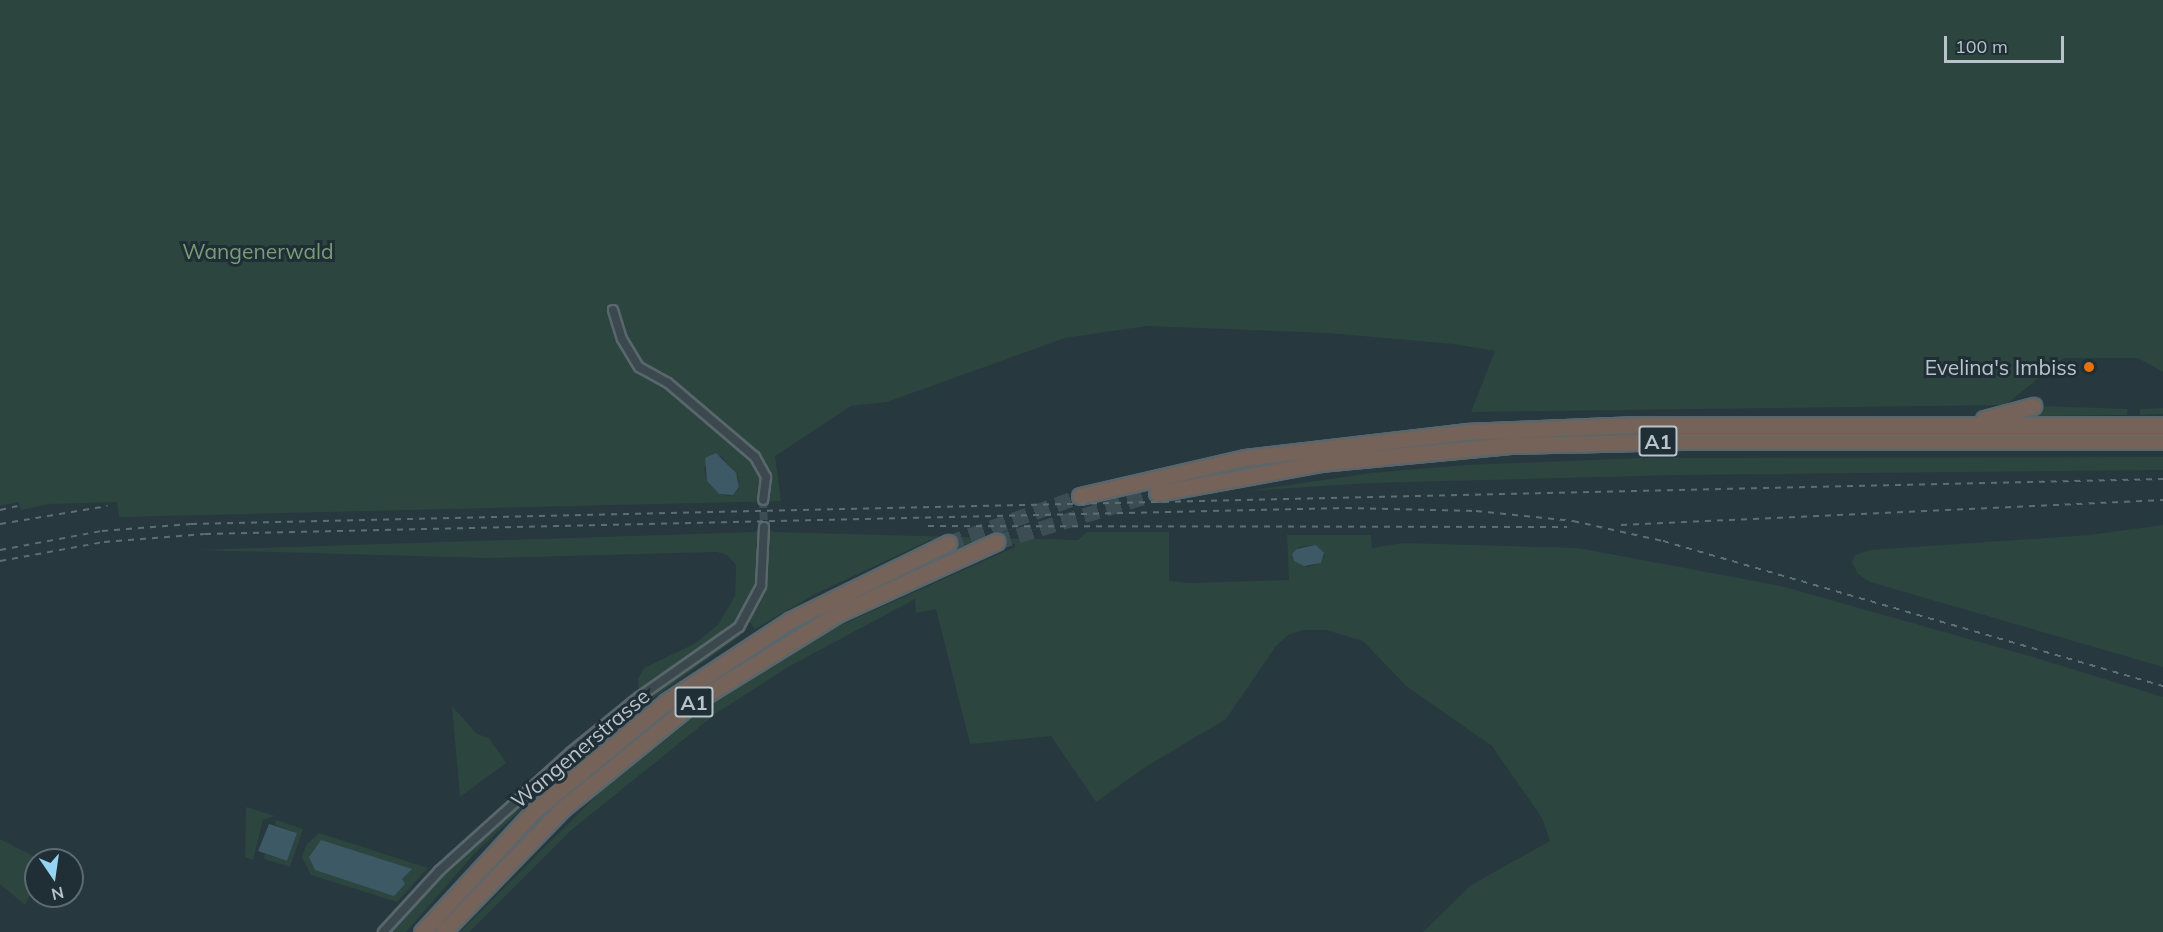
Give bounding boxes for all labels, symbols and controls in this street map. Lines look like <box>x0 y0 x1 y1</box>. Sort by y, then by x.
scale bar <box>1947 24 2067 62</box>
text: 100 m <box>1955 35 2008 58</box>
park label: Wangenerwald <box>182 238 334 264</box>
place label: Evelina's Imbiss <box>1925 354 2077 380</box>
marker: Evelina's Imbiss <box>2082 360 2096 374</box>
road number: A1 <box>1638 424 1678 458</box>
street label: Wangenerstrasse <box>506 683 654 813</box>
road number: A1 <box>674 685 714 719</box>
north arrow <box>24 848 84 908</box>
text: N <box>49 882 66 905</box>

